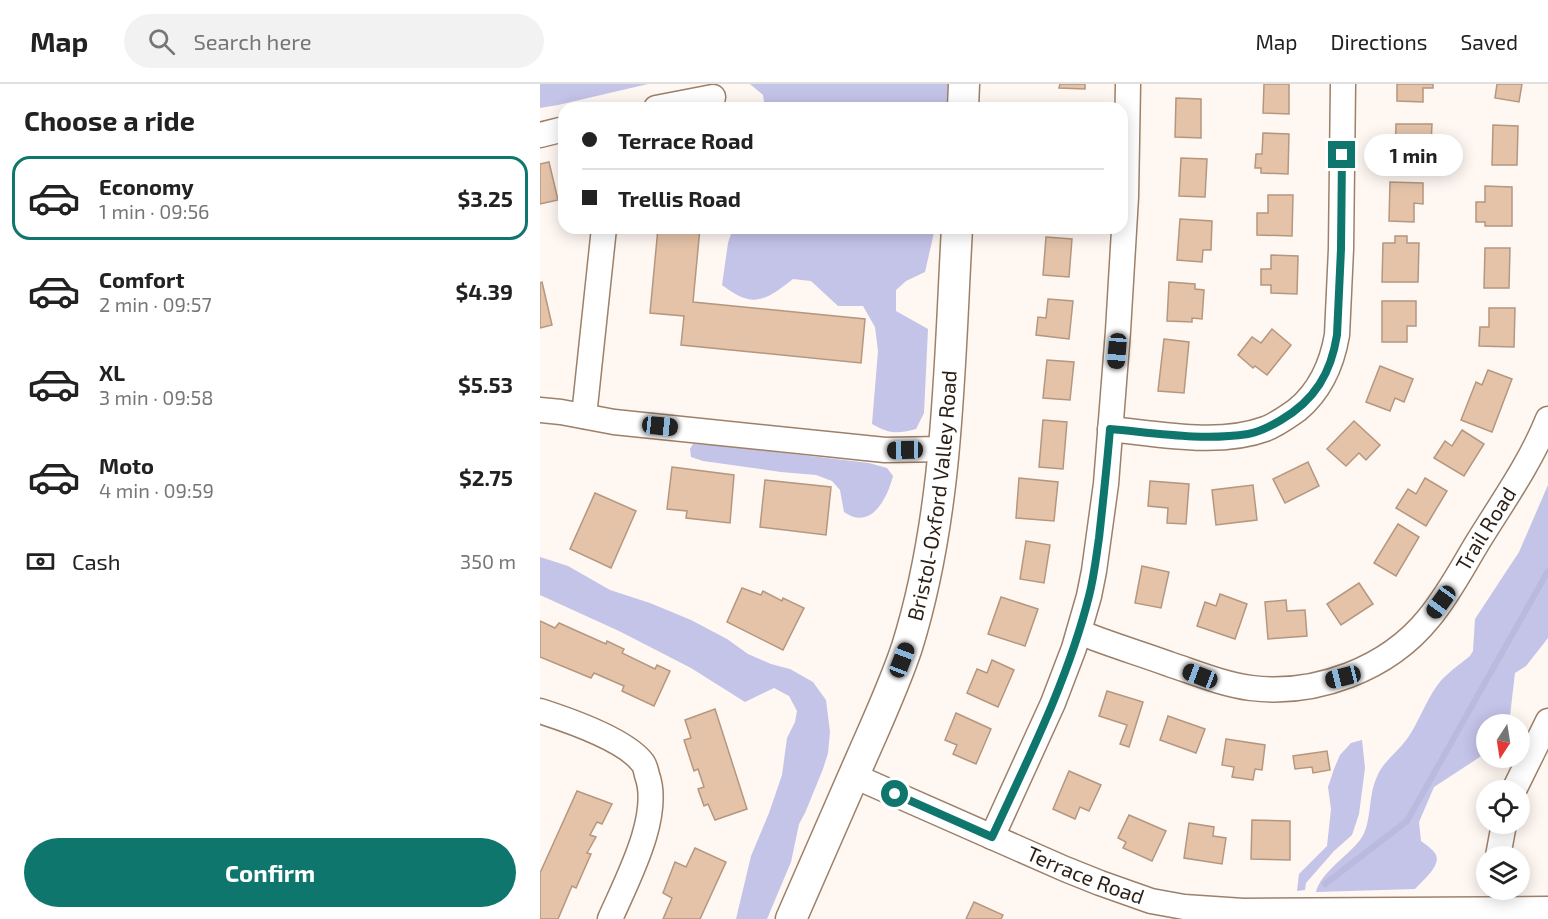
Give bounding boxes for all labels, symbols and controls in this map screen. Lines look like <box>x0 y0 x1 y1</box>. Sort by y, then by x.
search box <box>124 14 544 68</box>
text: Map <box>30 24 88 58</box>
icon: search <box>145 25 178 58</box>
text: Search here <box>193 28 312 54</box>
text: Map <box>1255 29 1298 54</box>
text: Directions <box>1331 29 1427 54</box>
text: Saved <box>1460 29 1518 54</box>
text: Choose a ride <box>24 104 195 136</box>
text: Terrace Road <box>618 127 754 153</box>
callout: 1 min <box>1363 134 1462 176</box>
route end <box>1328 141 1355 168</box>
text: 1 min <box>1389 143 1438 167</box>
icon: car <box>27 171 81 225</box>
text: Economy <box>99 173 194 199</box>
text: $3.25 <box>457 185 513 211</box>
text: Trellis Road <box>618 185 741 211</box>
text: 1 min · 09:56 <box>99 199 210 223</box>
icon: car <box>27 264 81 318</box>
text: Comfort <box>99 266 184 292</box>
text: $4.39 <box>455 278 513 304</box>
text: 2 min · 09:57 <box>99 292 212 316</box>
car <box>1106 332 1128 370</box>
icon: car <box>27 357 81 411</box>
text: XL <box>99 359 125 385</box>
street label: Bristol-Oxford Valley Road <box>901 369 961 623</box>
text: $5.53 <box>458 371 513 397</box>
text: 3 min · 09:58 <box>99 385 213 409</box>
car <box>641 415 679 437</box>
car <box>887 441 923 459</box>
icon: car <box>27 450 81 504</box>
text: Moto <box>99 452 154 478</box>
text: $2.75 <box>459 464 513 490</box>
text: 4 min · 09:59 <box>99 478 214 502</box>
street label: Trail Road <box>1450 482 1520 575</box>
icon: cash <box>24 545 57 578</box>
text: Cash <box>72 548 121 574</box>
text: 350 m <box>460 549 516 573</box>
car <box>1423 582 1459 622</box>
car <box>887 640 917 680</box>
car <box>1180 661 1220 691</box>
car <box>1323 664 1363 690</box>
north arrow <box>1476 714 1530 768</box>
map controls <box>1476 714 1530 900</box>
route start <box>881 780 908 807</box>
button: locate <box>1476 780 1530 834</box>
button: Confirm <box>24 838 516 907</box>
street label: Terrace Road <box>1023 840 1148 909</box>
button: layers <box>1476 846 1530 900</box>

